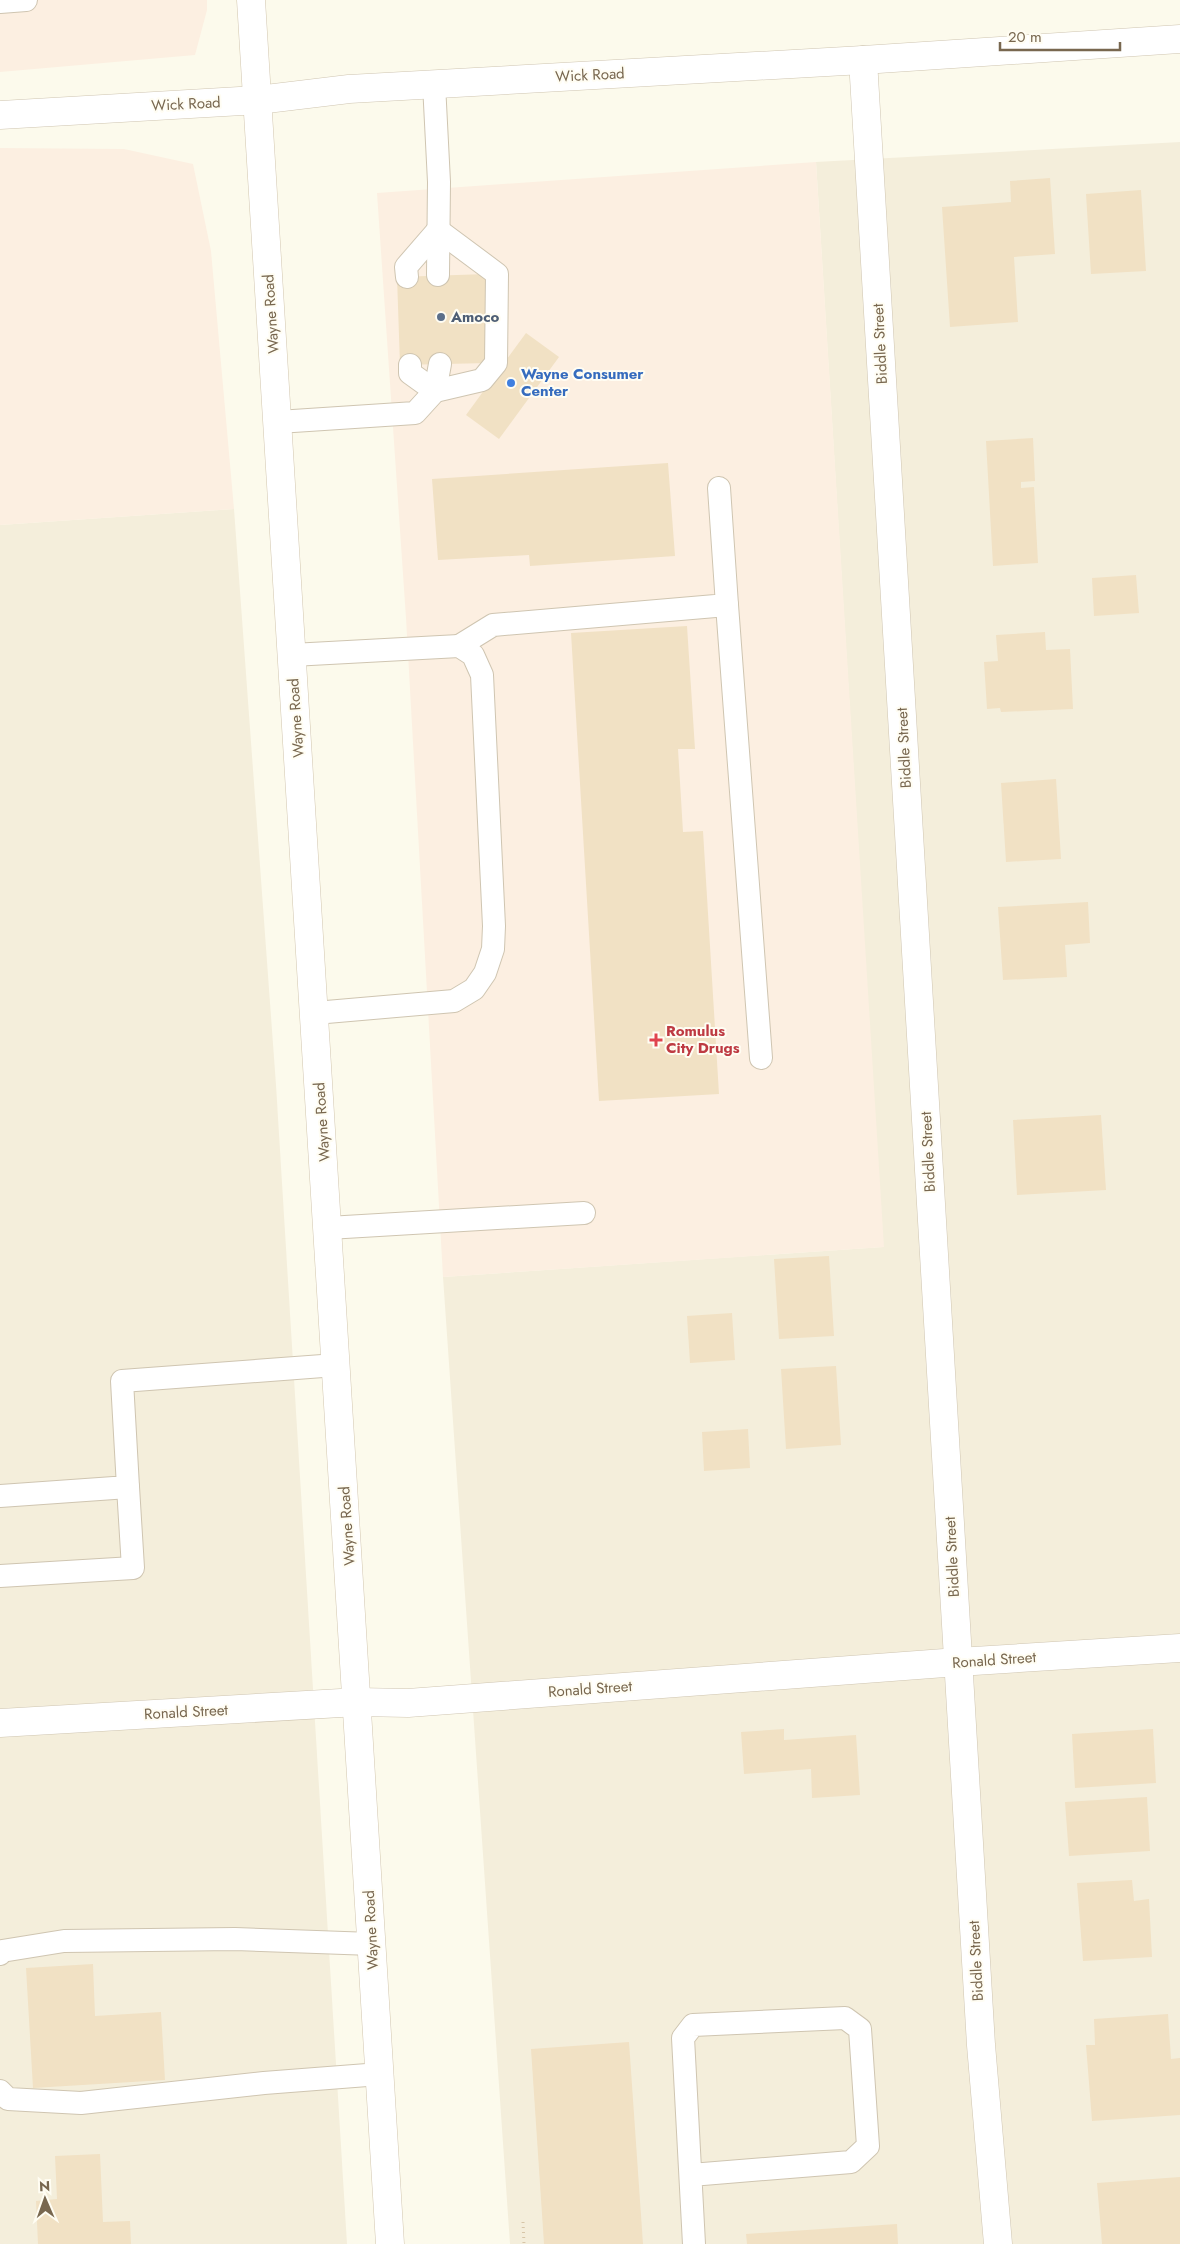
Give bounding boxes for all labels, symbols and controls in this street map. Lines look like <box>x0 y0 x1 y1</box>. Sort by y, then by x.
scale bar <box>1000 20 1120 52</box>
text: 20 m <box>1008 26 1042 48</box>
street label: Wick Road <box>555 62 625 88</box>
street label: Wick Road <box>151 91 221 117</box>
street label: Wayne Road <box>257 274 285 354</box>
street label: Biddle Street <box>867 303 893 385</box>
place label: Amoco <box>450 306 500 328</box>
marker: Amoco <box>435 311 447 323</box>
place label: Wayne Consumer Center <box>521 363 644 402</box>
marker: Wayne Consumer Center <box>505 377 517 389</box>
street label: Wayne Road <box>282 678 310 758</box>
street label: Biddle Street <box>891 707 917 789</box>
place label: Romulus City Drugs <box>666 1020 740 1059</box>
marker: Romulus City Drugs <box>650 1034 662 1046</box>
street label: Wayne Road <box>308 1082 336 1162</box>
street label: Biddle Street <box>915 1111 941 1193</box>
street label: Wayne Road <box>333 1486 361 1566</box>
street label: Biddle Street <box>939 1516 965 1598</box>
street label: Ronald Street <box>951 1646 1037 1674</box>
street label: Ronald Street <box>547 1675 633 1703</box>
street label: Ronald Street <box>143 1699 229 1725</box>
street label: Wayne Road <box>358 1890 384 1970</box>
street label: Biddle Street <box>963 1920 989 2002</box>
north arrow <box>20 2174 70 2224</box>
text: N <box>39 2176 50 2196</box>

